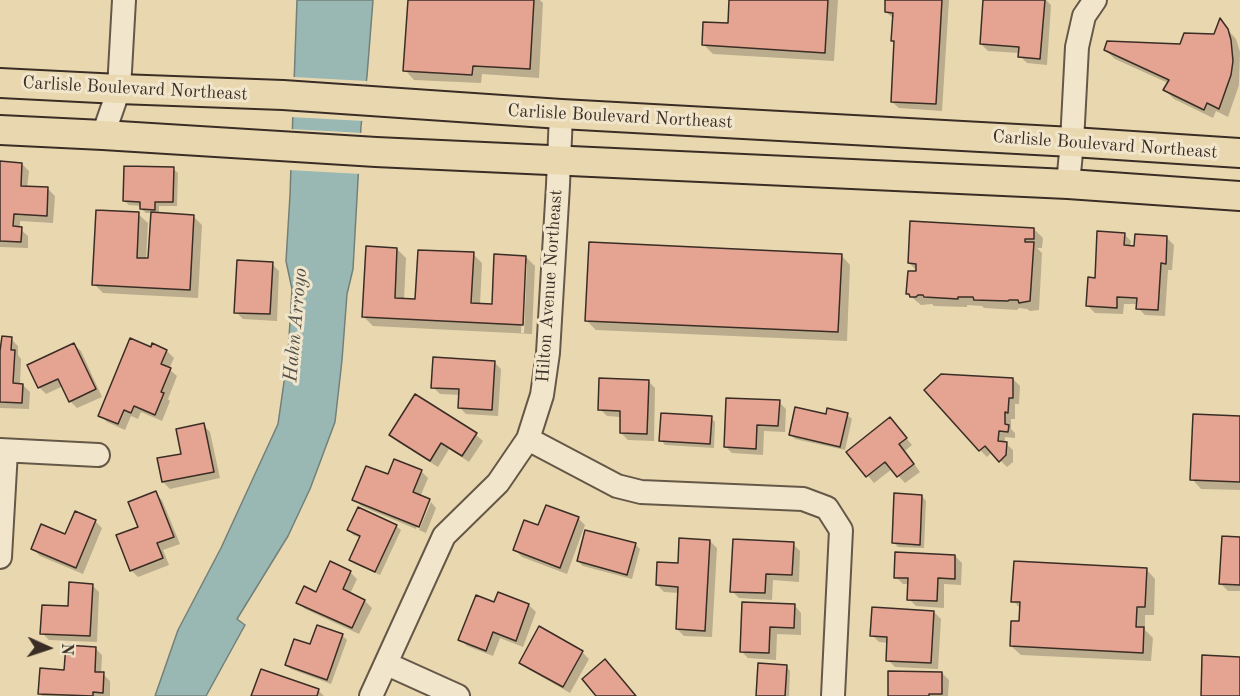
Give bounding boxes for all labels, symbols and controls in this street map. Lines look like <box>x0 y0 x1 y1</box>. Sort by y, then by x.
street label: Carlisle Boulevard Northeast <box>22 72 248 106</box>
street label: Carlisle Boulevard Northeast <box>507 100 733 134</box>
street label: Carlisle Boulevard Northeast <box>992 126 1218 164</box>
street label: Hilton Avenue Northeast <box>532 189 568 383</box>
water label: Hahn Arroyo <box>279 267 313 383</box>
north arrow <box>18 618 78 678</box>
text: N <box>58 642 74 655</box>

